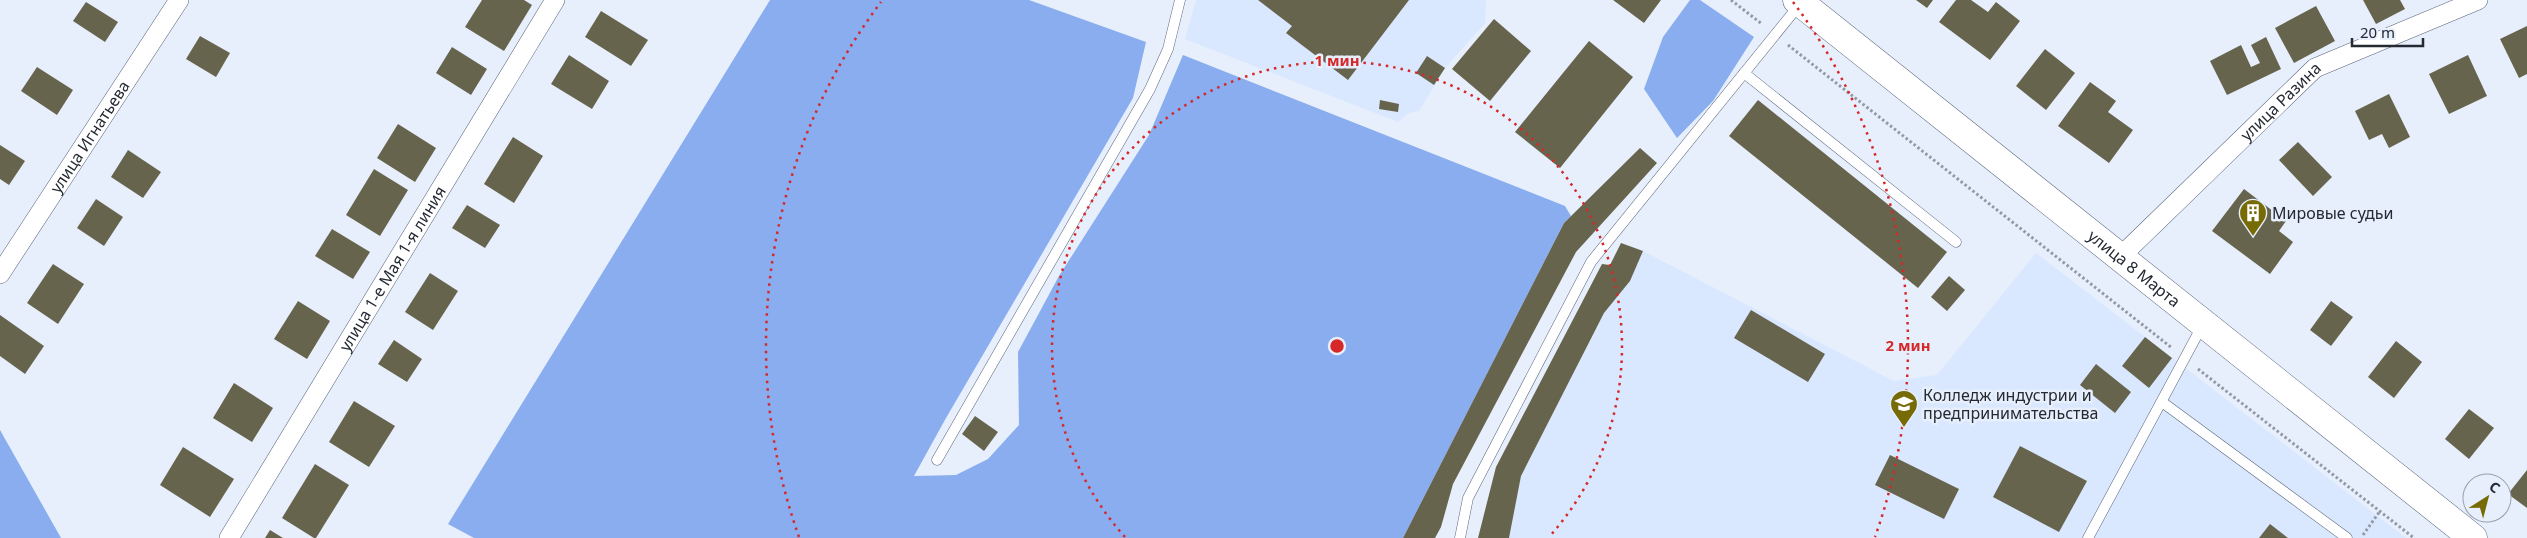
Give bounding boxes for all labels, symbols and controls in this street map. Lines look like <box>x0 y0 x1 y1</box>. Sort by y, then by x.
scale bar <box>2352 15 2423 47</box>
text: 20 m <box>2360 22 2395 42</box>
text: 1 мин <box>1315 50 1360 70</box>
street label: улица Разина <box>2235 57 2326 146</box>
street label: улица Игнатьева <box>45 76 135 197</box>
street label: улица 1-е Мая 1-я линия <box>334 182 451 355</box>
building icon: Мировые судьи <box>2238 198 2268 237</box>
place label: Мировые судьи <box>2272 202 2393 224</box>
street label: улица 8 Марта <box>2083 225 2185 312</box>
text: 2 мин <box>1886 335 1931 355</box>
centre of rings <box>1328 337 1346 355</box>
place label: Колледж индустрии и предпринимательства <box>1923 384 2098 424</box>
school or university icon: Колледж индустрии и предпринимательства <box>1889 389 1919 428</box>
north arrow <box>2462 473 2512 523</box>
text: С <box>2486 477 2504 497</box>

